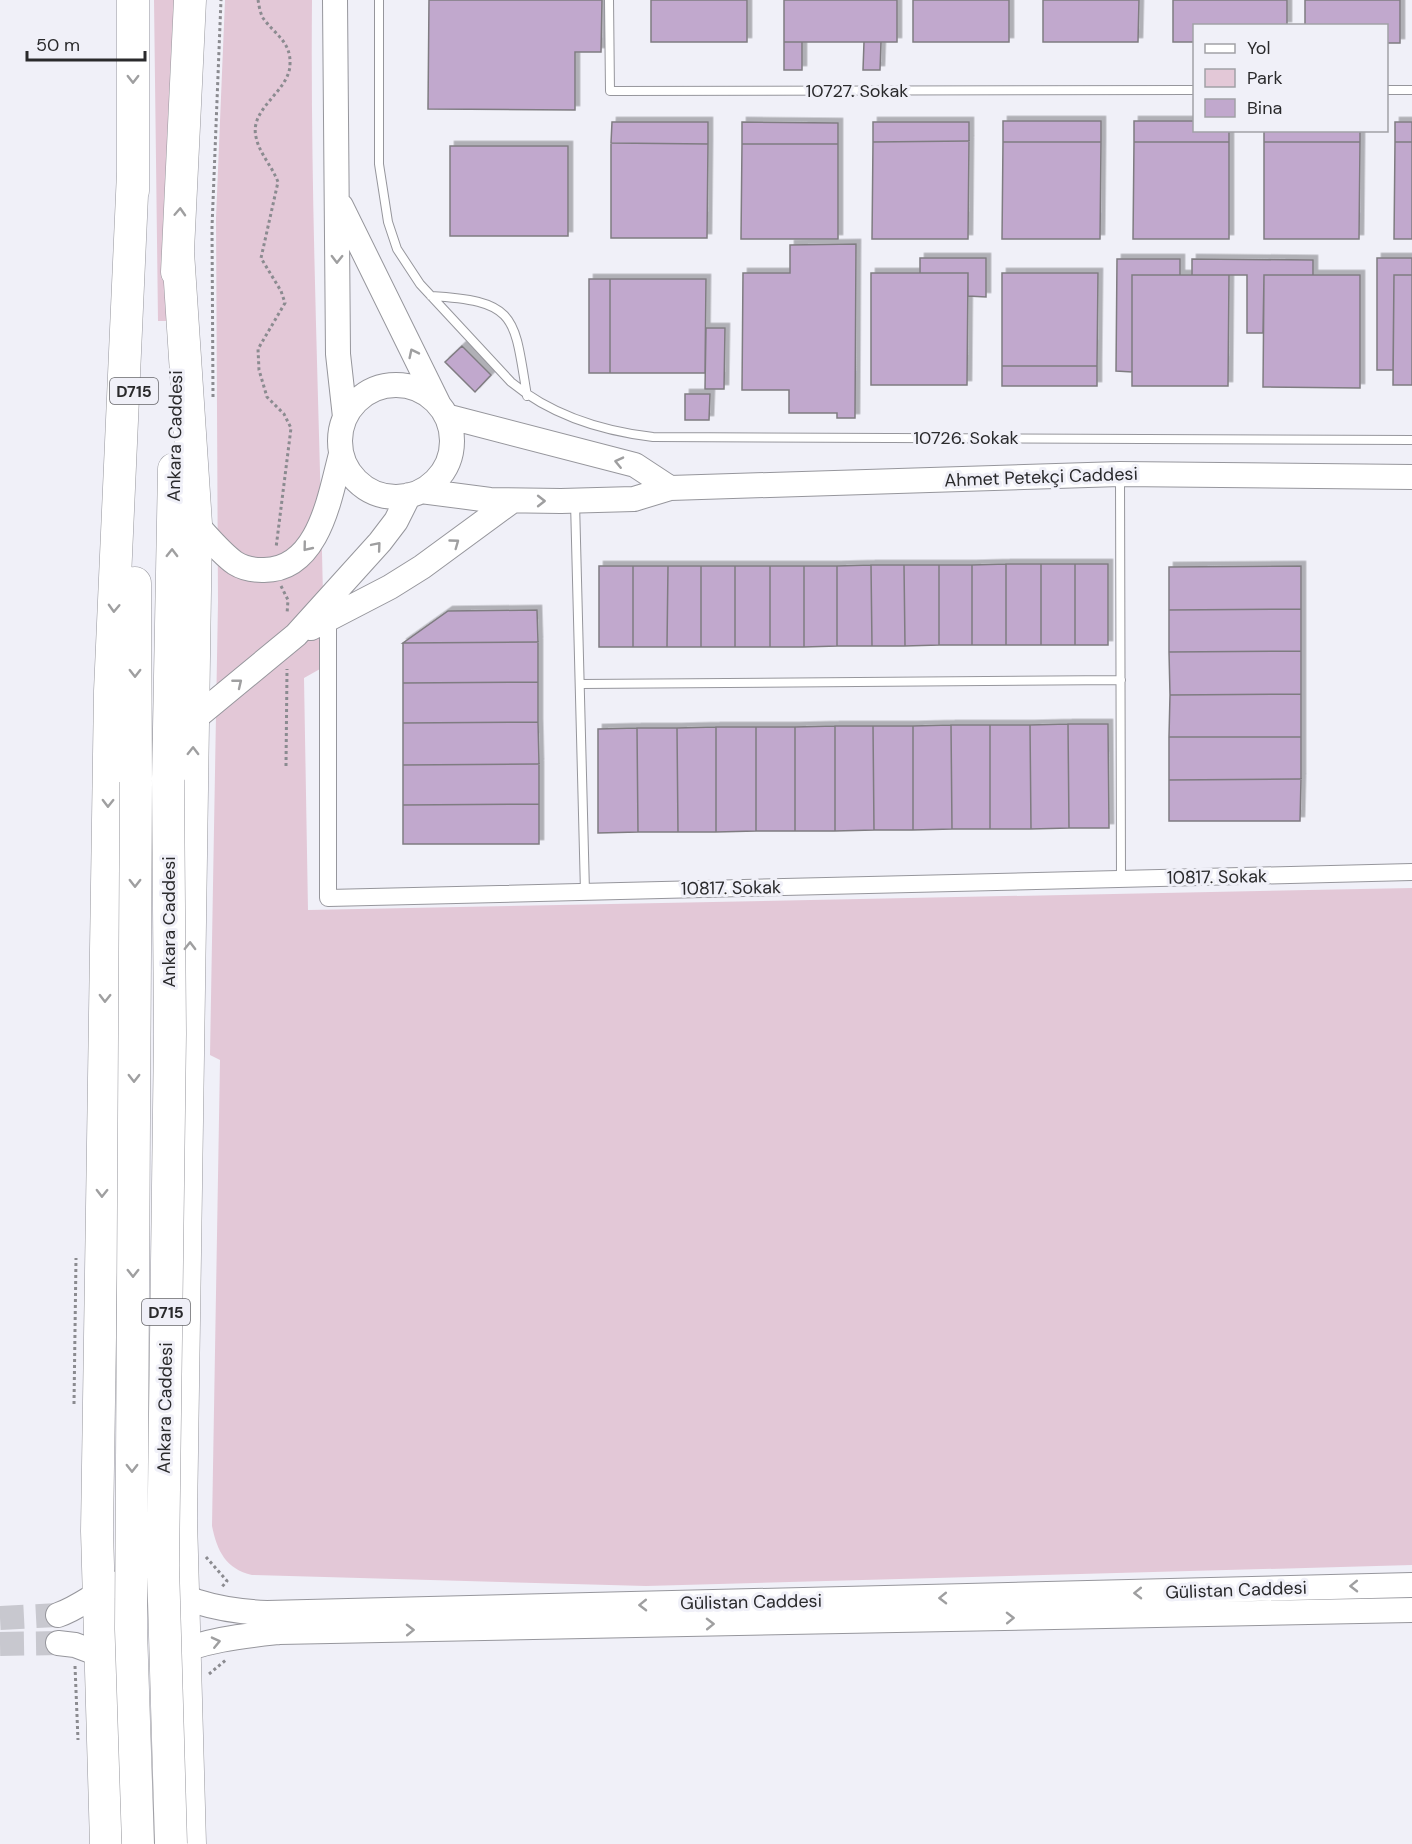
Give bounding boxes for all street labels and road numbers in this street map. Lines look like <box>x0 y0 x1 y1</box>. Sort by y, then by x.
street label: 10727. Sokak <box>806 79 908 103</box>
street label: Ankara Caddesi <box>162 370 188 502</box>
road number: D715 <box>110 378 158 404</box>
street label: 10726. Sokak <box>913 426 1019 450</box>
street label: Ahmet Petekçi Caddesi <box>944 462 1138 492</box>
street label: Ankara Caddesi <box>157 856 181 988</box>
street label: 10817. Sokak <box>1167 864 1267 890</box>
street label: 10817. Sokak <box>681 875 781 901</box>
road number: D715 <box>142 1299 190 1325</box>
street label: Ankara Caddesi <box>152 1342 178 1474</box>
street label: Gülistan Caddesi <box>1165 1576 1307 1604</box>
street label: Gülistan Caddesi <box>680 1589 822 1615</box>

